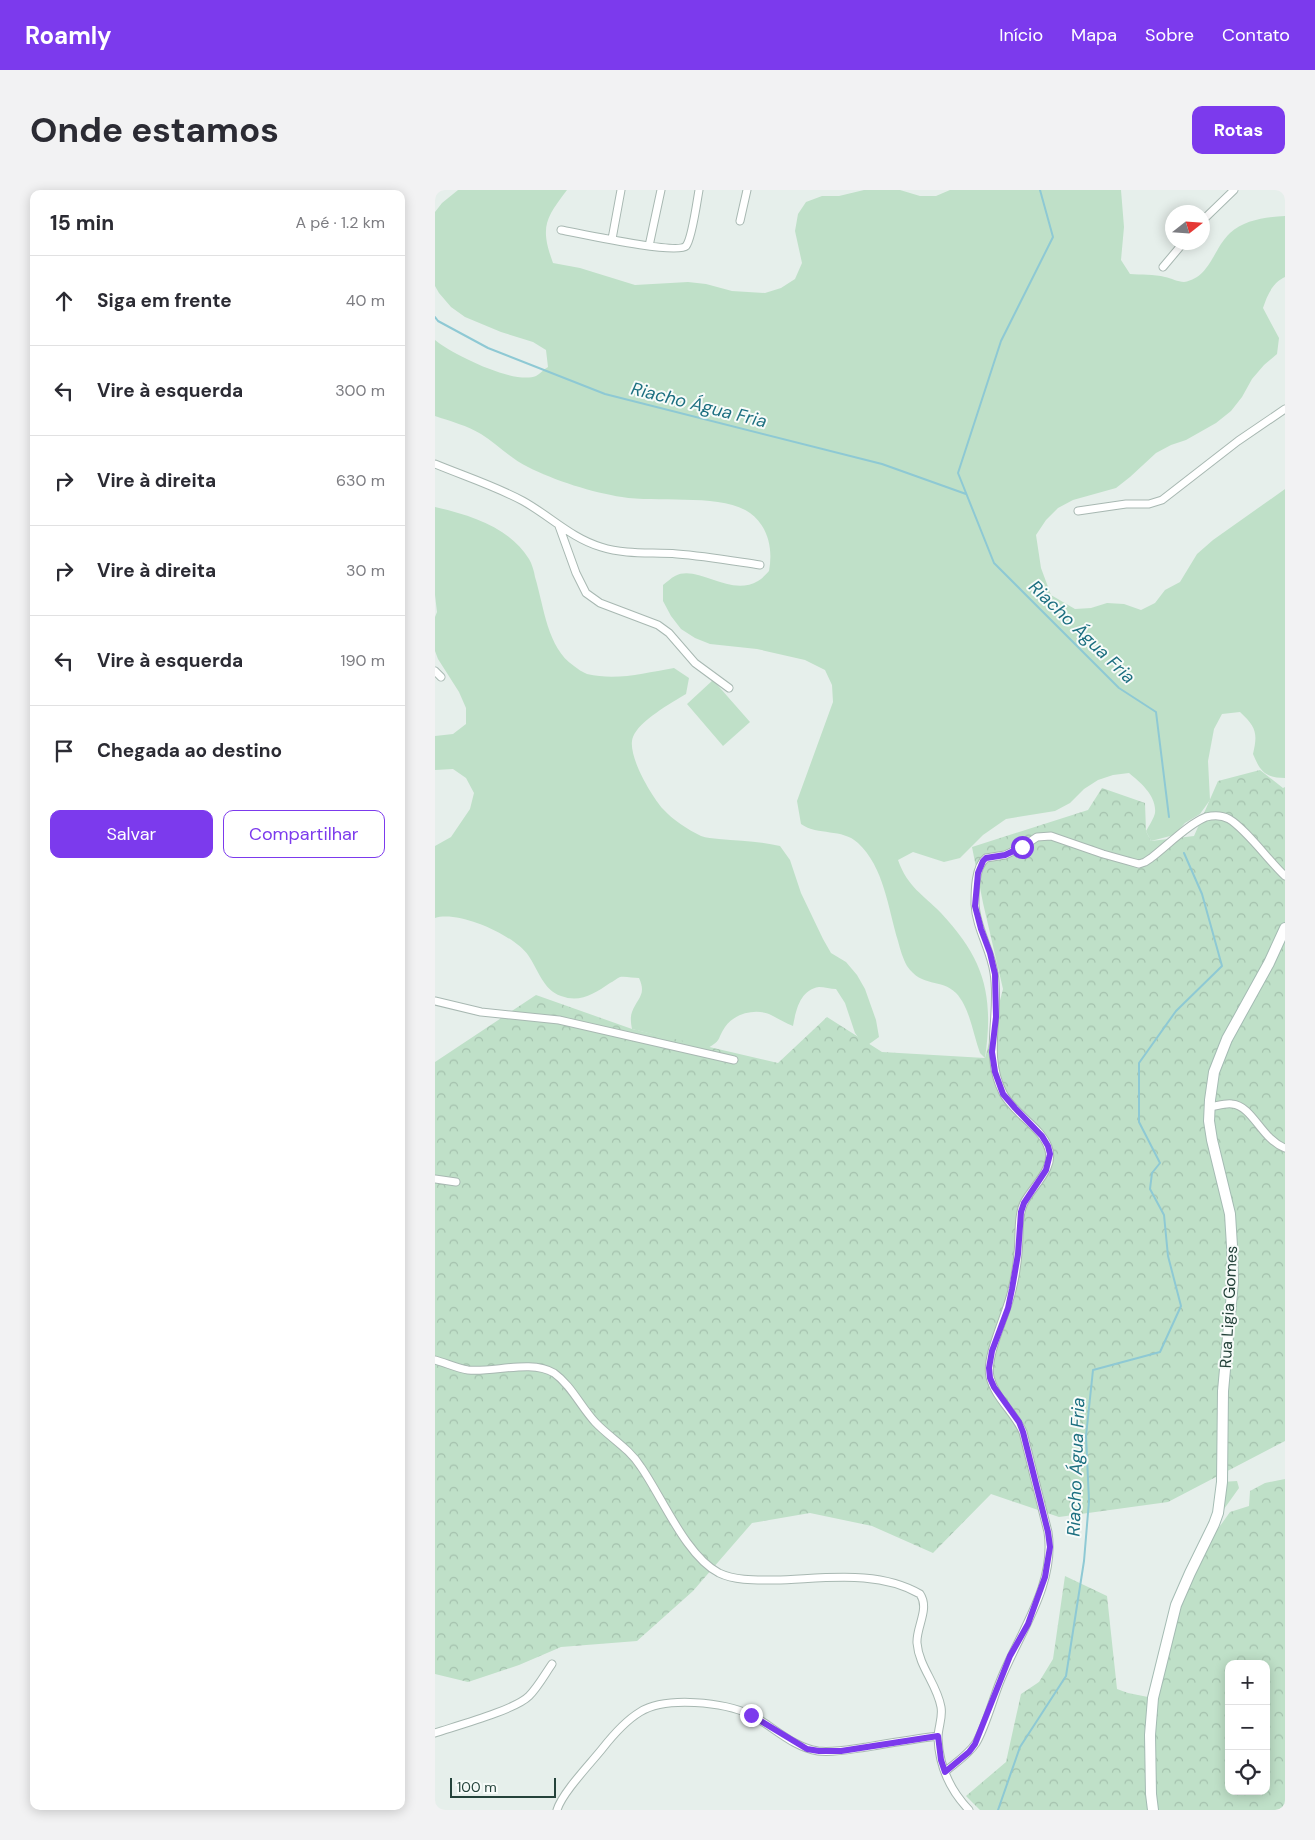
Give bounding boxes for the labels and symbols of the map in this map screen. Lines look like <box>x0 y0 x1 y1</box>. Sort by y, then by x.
north arrow <box>1165 205 1210 250</box>
water label: Riacho Água Fria <box>629 377 769 433</box>
water label: Riacho Água Fria <box>1024 575 1140 689</box>
route start <box>1011 836 1034 859</box>
street label: Rua Ligia Gomes <box>1215 1245 1242 1369</box>
water label: Riacho Água Fria <box>1062 1397 1090 1537</box>
route end <box>740 1704 763 1727</box>
scale bar <box>450 1775 556 1798</box>

